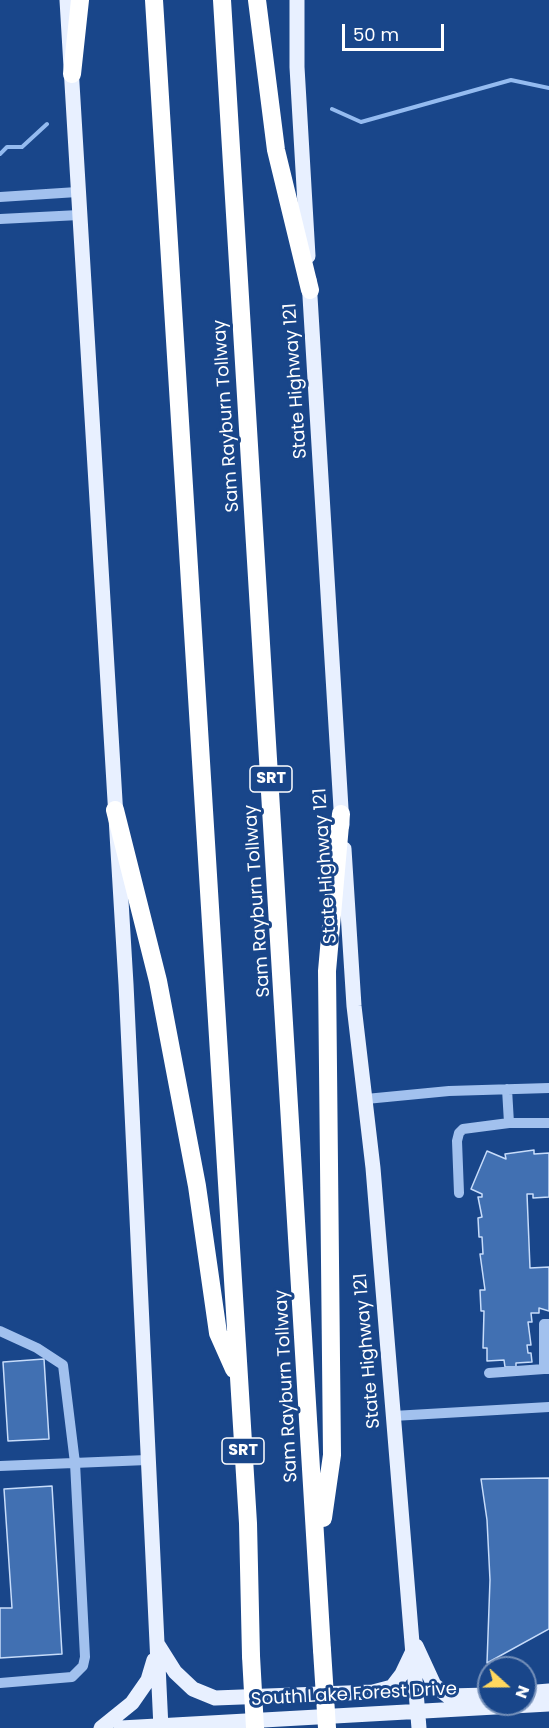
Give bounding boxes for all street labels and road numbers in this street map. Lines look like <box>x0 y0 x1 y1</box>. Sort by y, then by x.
street label: State Highway 121 <box>280 302 312 460</box>
street label: Sam Rayburn Tollway <box>209 319 245 513</box>
road number: SRT <box>250 766 292 792</box>
street label: State Highway 121 <box>310 787 342 945</box>
street label: Sam Rayburn Tollway <box>240 804 276 998</box>
street label: State Highway 121 <box>350 1272 386 1430</box>
street label: Sam Rayburn Tollway <box>271 1289 303 1483</box>
road number: SRT <box>222 1438 264 1464</box>
street label: South Lake Forest Drive <box>251 1679 457 1711</box>

